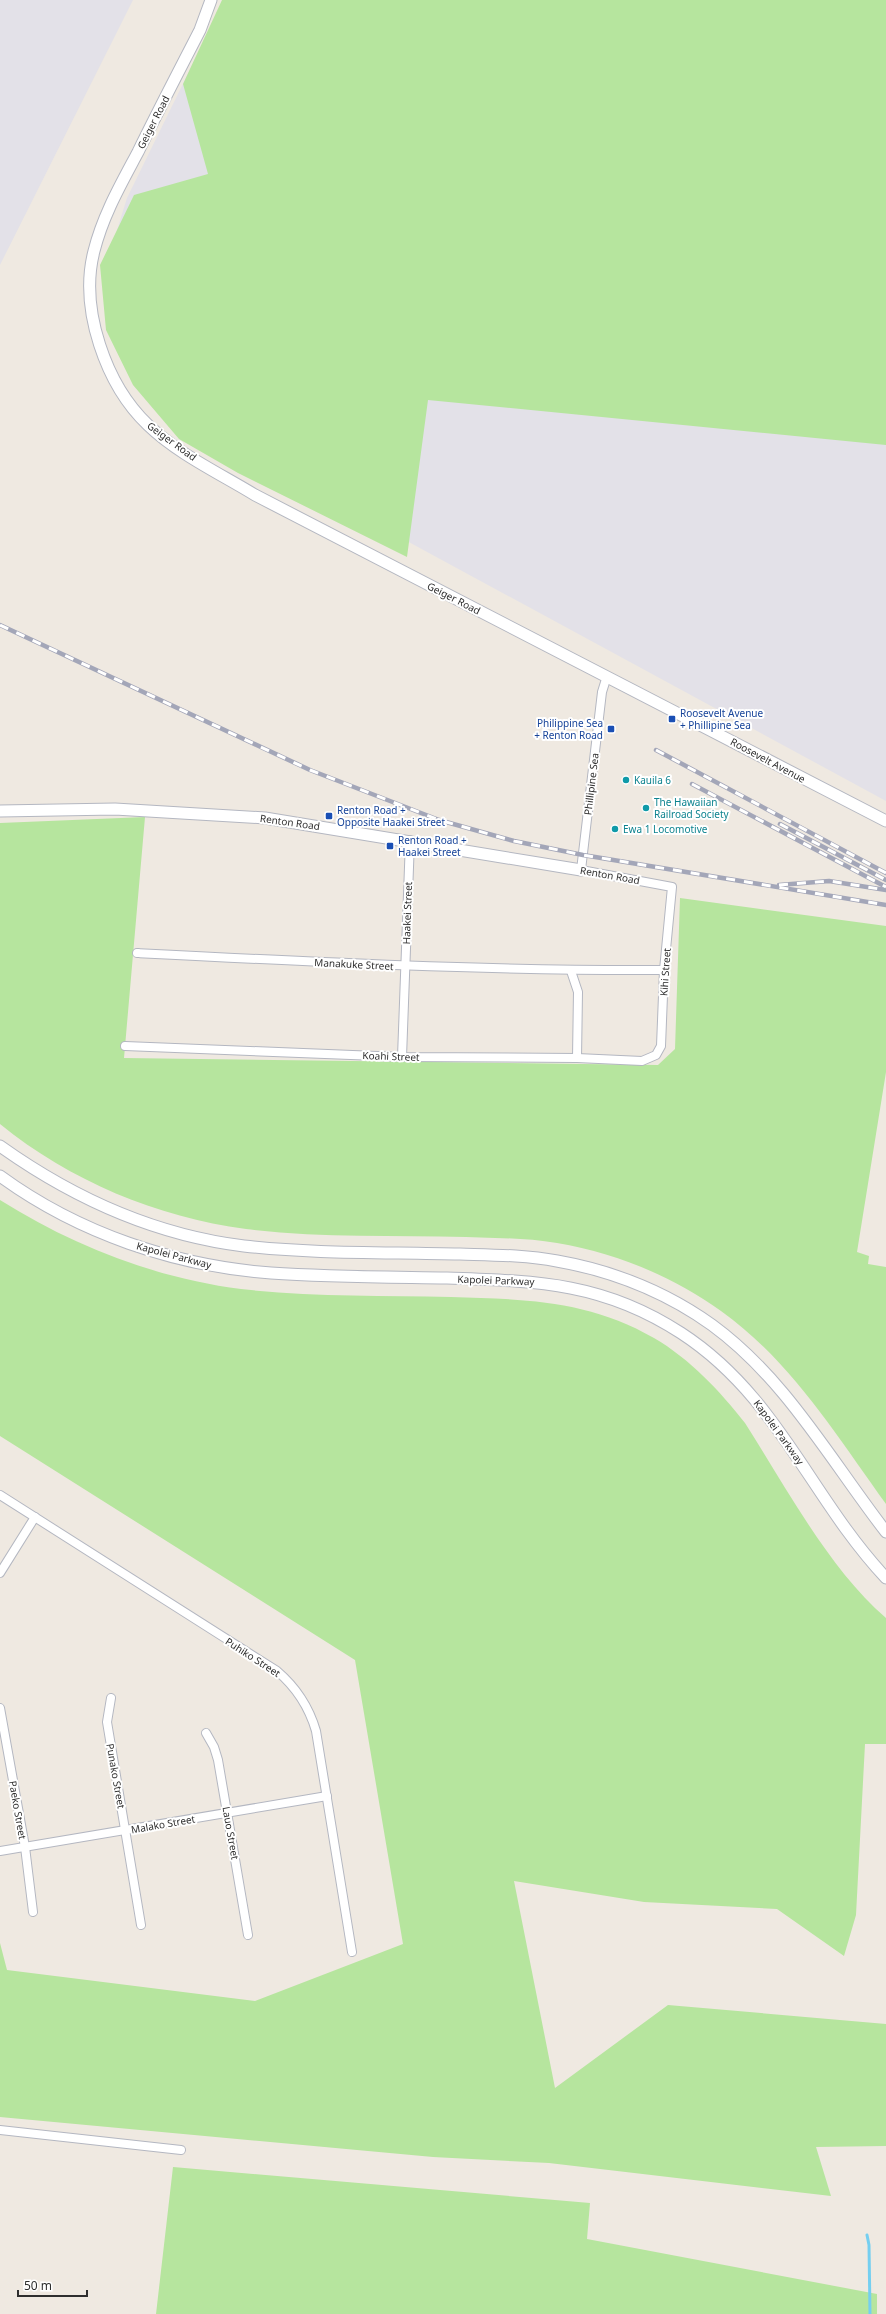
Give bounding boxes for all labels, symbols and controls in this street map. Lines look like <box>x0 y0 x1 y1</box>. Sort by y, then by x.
street label: Geiger Road <box>134 93 172 151</box>
street label: Geiger Road <box>144 418 200 464</box>
street label: Geiger Road <box>425 579 483 617</box>
place label: Roosevelt Avenue + Phillipine Sea <box>680 706 764 732</box>
marker: Roosevelt Avenue + Phillipine Sea <box>667 714 677 724</box>
place label: Philippine Sea + Renton Road <box>534 716 603 742</box>
marker: Philippine Sea + Renton Road <box>606 724 616 734</box>
street label: Roosevelt Avenue <box>728 734 808 786</box>
street label: Phillipine Sea <box>580 752 602 816</box>
place label: Kauila 6 <box>634 773 671 787</box>
marker: Kauila 6 <box>621 775 631 785</box>
place label: The Hawaiian Railroad Society <box>654 795 729 821</box>
place label: Renton Road + Opposite Haakei Street <box>337 803 445 829</box>
marker: The Hawaiian Railroad Society <box>641 803 651 813</box>
street label: Renton Road <box>259 811 321 833</box>
marker: Renton Road + Opposite Haakei Street <box>324 811 334 821</box>
place label: Ewa 1 Locomotive <box>623 822 708 836</box>
marker: Ewa 1 Locomotive <box>610 824 620 834</box>
place label: Renton Road + Haakei Street <box>398 833 467 859</box>
marker: Renton Road + Haakei Street <box>385 841 395 851</box>
street label: Renton Road <box>579 863 641 887</box>
street label: Haakei Street <box>399 881 415 945</box>
street label: Kihi Street <box>656 947 674 996</box>
street label: Manakuke Street <box>314 955 394 973</box>
street label: Koahi Street <box>362 1048 420 1064</box>
street label: Kapolei Parkway <box>135 1238 214 1272</box>
street label: Kapolei Parkway <box>457 1272 536 1288</box>
street label: Kapolei Parkway <box>751 1397 808 1468</box>
street label: Puhiko Street <box>223 1634 284 1680</box>
street label: Punako Street <box>103 1742 129 1810</box>
street label: Paeko Street <box>6 1780 30 1841</box>
street label: Lauo Street <box>219 1805 243 1861</box>
street label: Malako Street <box>130 1811 196 1837</box>
scale bar <box>18 2272 87 2298</box>
text: 50 m <box>24 2277 52 2294</box>

